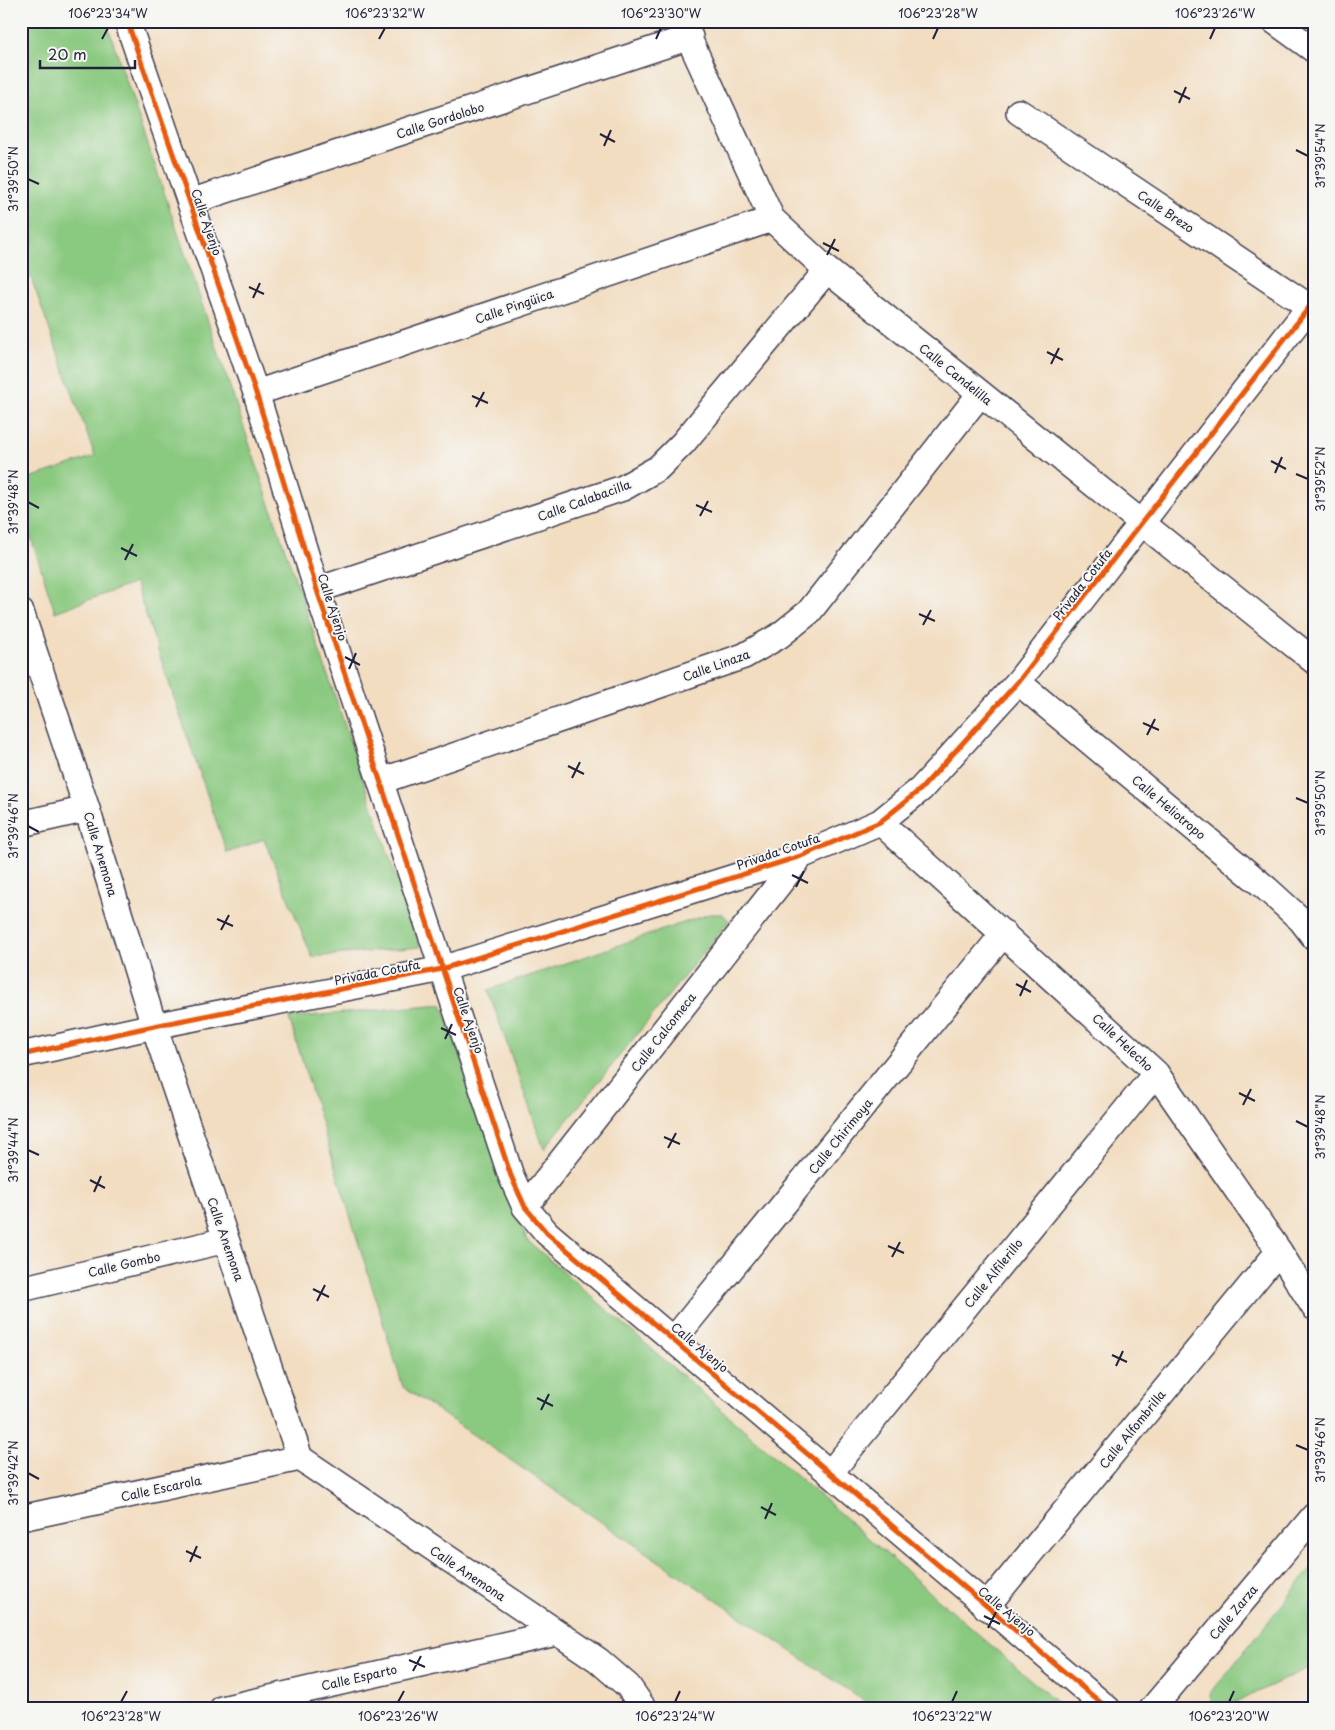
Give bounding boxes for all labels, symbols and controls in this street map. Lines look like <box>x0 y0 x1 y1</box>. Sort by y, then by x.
text: 106°23'34"W <box>68 4 148 22</box>
text: 106°23'32"W <box>345 4 425 22</box>
text: 106°23'30"W <box>621 4 702 22</box>
text: 106°23'28"W <box>898 4 979 22</box>
text: 106°23'26"W <box>1175 4 1256 22</box>
scale bar <box>40 38 135 70</box>
text: 20 m <box>48 42 87 65</box>
street label: Calle Gordolobo <box>394 97 487 143</box>
text: 31°39'54"N <box>1311 123 1329 189</box>
text: 31°39'50"N <box>4 146 22 212</box>
street label: Calle Brezo <box>1134 185 1198 237</box>
street label: Calle Ajenjo <box>187 186 227 258</box>
street label: Calle Pingüica <box>472 284 556 328</box>
street label: Calle Candelilla <box>916 339 997 409</box>
text: 31°39'52"N <box>1311 446 1329 512</box>
text: 31°39'48"N <box>4 469 22 535</box>
street label: Calle Calabacilla <box>535 475 633 525</box>
street label: Privada Cotufa <box>1048 544 1116 624</box>
street label: Calle Ajenjo <box>314 571 352 643</box>
street label: Calle Linaza <box>680 644 753 685</box>
text: 31°39'50"N <box>1311 770 1329 836</box>
street label: Calle Heliotropo <box>1128 771 1210 844</box>
text: 31°39'46"N <box>4 793 22 859</box>
street label: Calle Anemona <box>80 809 123 899</box>
street label: Privada Cotufa <box>734 828 823 874</box>
street label: Privada Cotufa <box>333 955 422 989</box>
street label: Calle Ajenjo <box>449 984 489 1056</box>
street label: Calle Calcomeca <box>626 988 700 1075</box>
street label: Calle Helecho <box>1089 1009 1158 1075</box>
street label: Calle Chirimoya <box>804 1094 877 1178</box>
text: 31°39'48"N <box>1311 1094 1329 1160</box>
text: 31°39'44"N <box>4 1117 22 1183</box>
street label: Calle Anemona <box>203 1195 249 1284</box>
street label: Calle Alfilerillo <box>959 1234 1027 1311</box>
street label: Calle Gombo <box>86 1247 162 1281</box>
street label: Calle Ajenjo <box>667 1318 733 1377</box>
street label: Calle Alfombrilla <box>1095 1385 1170 1472</box>
text: 31°39'46"N <box>1311 1417 1329 1483</box>
text: 31°39'42"N <box>4 1440 22 1506</box>
street label: Calle Escarola <box>119 1471 203 1505</box>
street label: Calle Anemona <box>427 1541 510 1605</box>
street label: Calle Zarza <box>1205 1580 1262 1643</box>
street label: Calle Ajenjo <box>974 1582 1040 1641</box>
street label: Calle Esparto <box>319 1659 399 1694</box>
text: 106°23'28"W <box>81 1707 162 1725</box>
text: 106°23'26"W <box>358 1707 439 1725</box>
text: 106°23'24"W <box>635 1707 715 1725</box>
text: 106°23'22"W <box>912 1707 992 1725</box>
text: 106°23'20"W <box>1189 1707 1270 1725</box>

